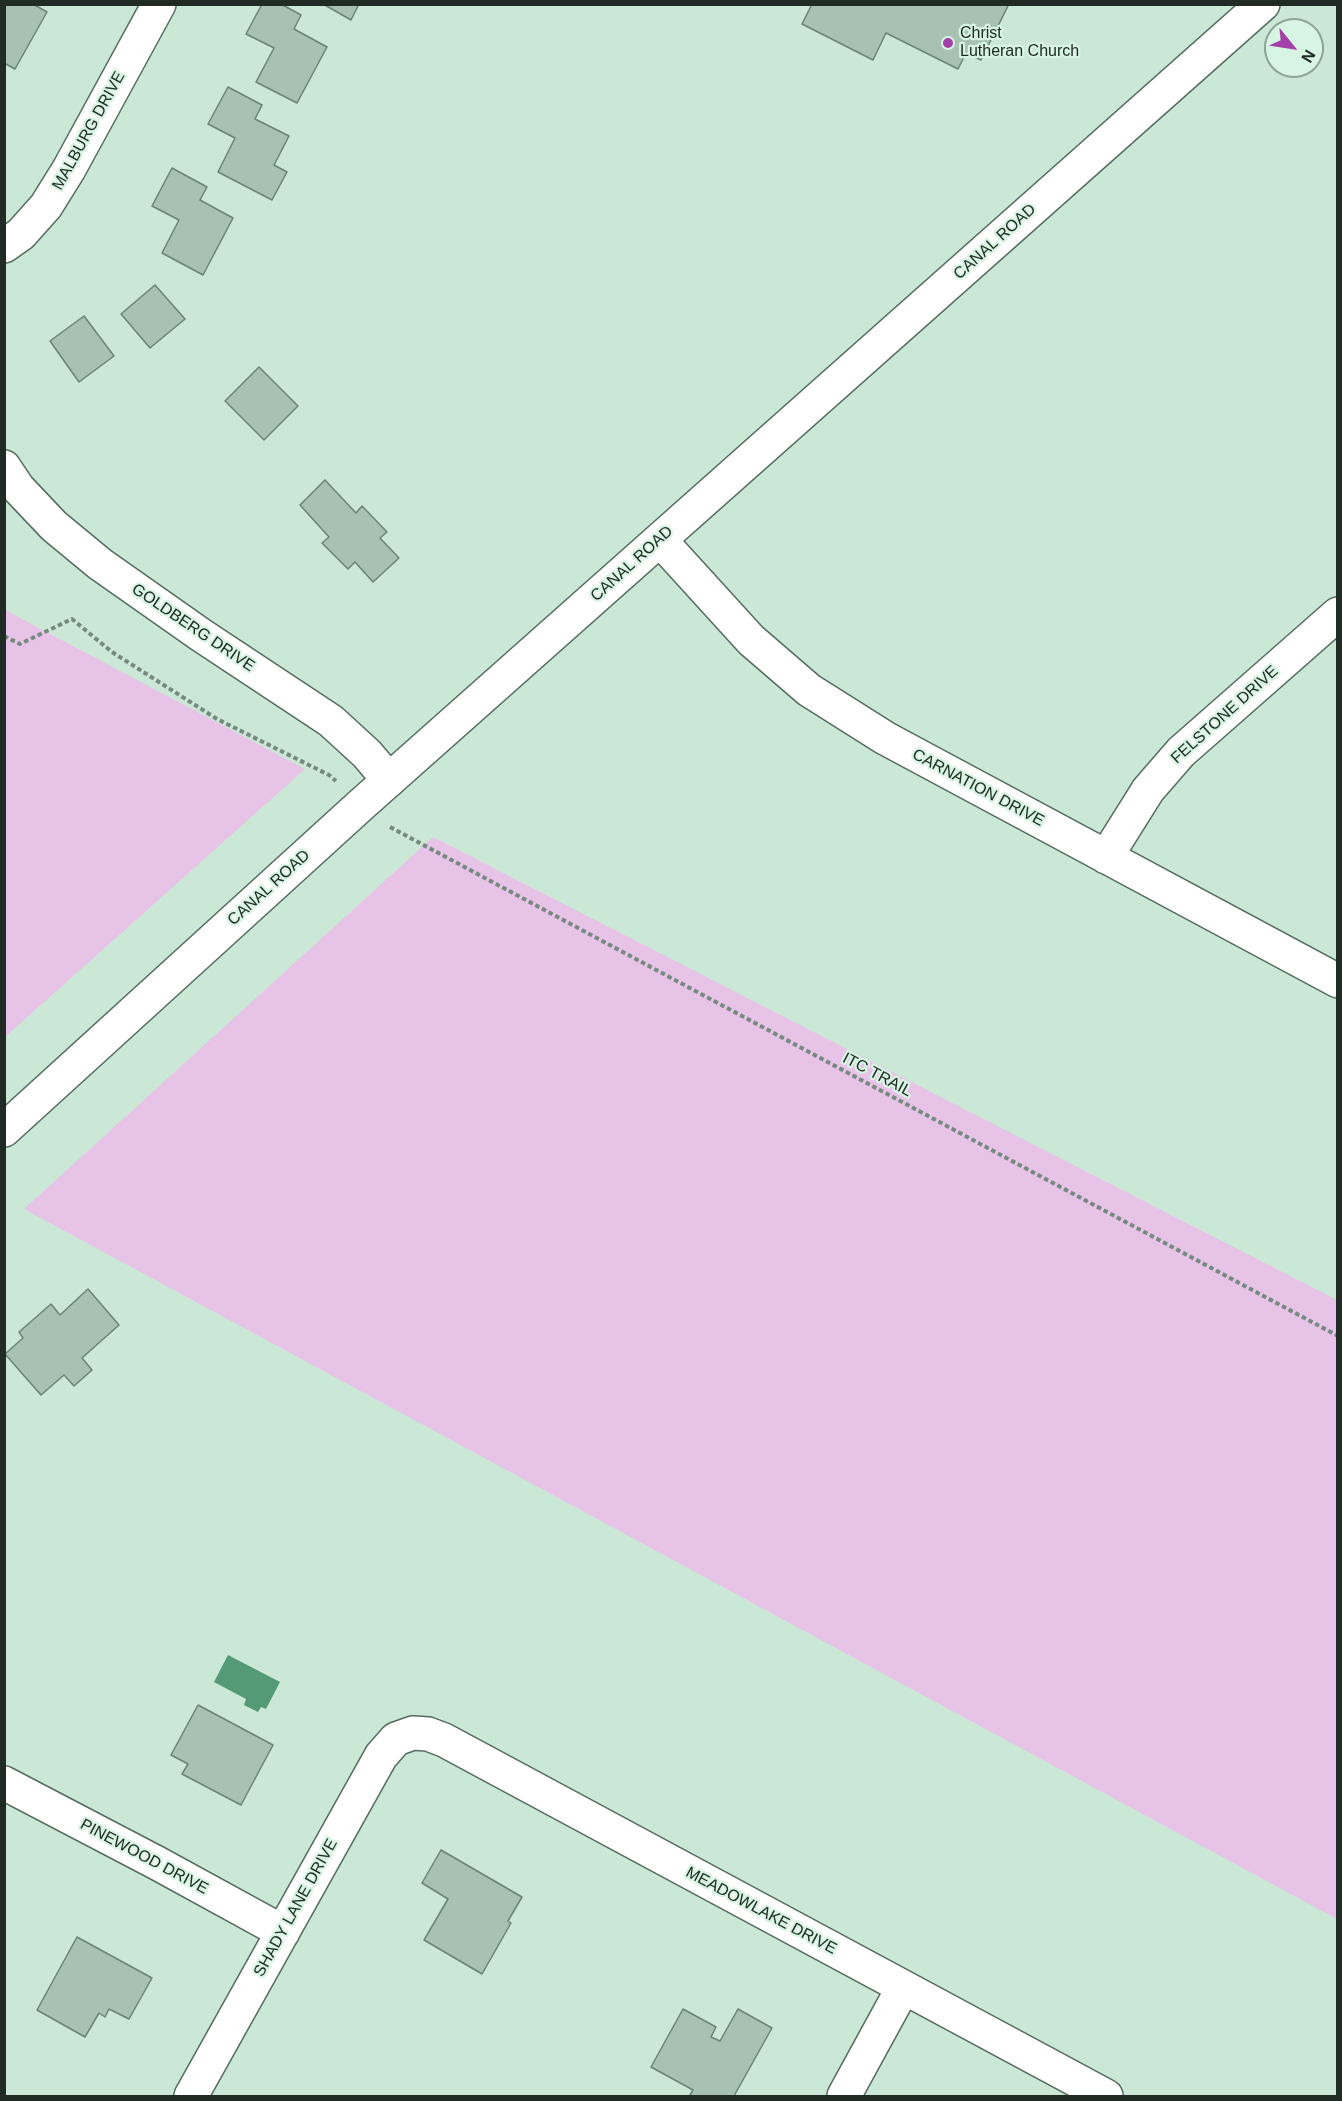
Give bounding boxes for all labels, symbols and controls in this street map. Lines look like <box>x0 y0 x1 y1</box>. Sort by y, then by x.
north arrow <box>1264 18 1324 78</box>
place label: Christ Lutheran Church <box>960 24 1079 62</box>
marker: Christ Lutheran Church <box>941 36 955 50</box>
text: N <box>1298 47 1319 66</box>
street label: MALBURG DRIVE <box>48 68 130 194</box>
street label: CANAL ROAD <box>950 200 1040 284</box>
street label: CANAL ROAD <box>587 522 677 606</box>
street label: GOLDBERG DRIVE <box>128 580 258 676</box>
street label: FELSTONE DRIVE <box>1167 662 1283 768</box>
street label: CARNATION DRIVE <box>909 745 1047 831</box>
street label: CANAL ROAD <box>224 846 314 930</box>
street label: ITC TRAIL <box>839 1049 915 1101</box>
street label: PINEWOOD DRIVE <box>77 1815 211 1899</box>
street label: SHADY LANE DRIVE <box>250 1836 342 1980</box>
street label: MEADOWLAKE DRIVE <box>682 1863 840 1959</box>

